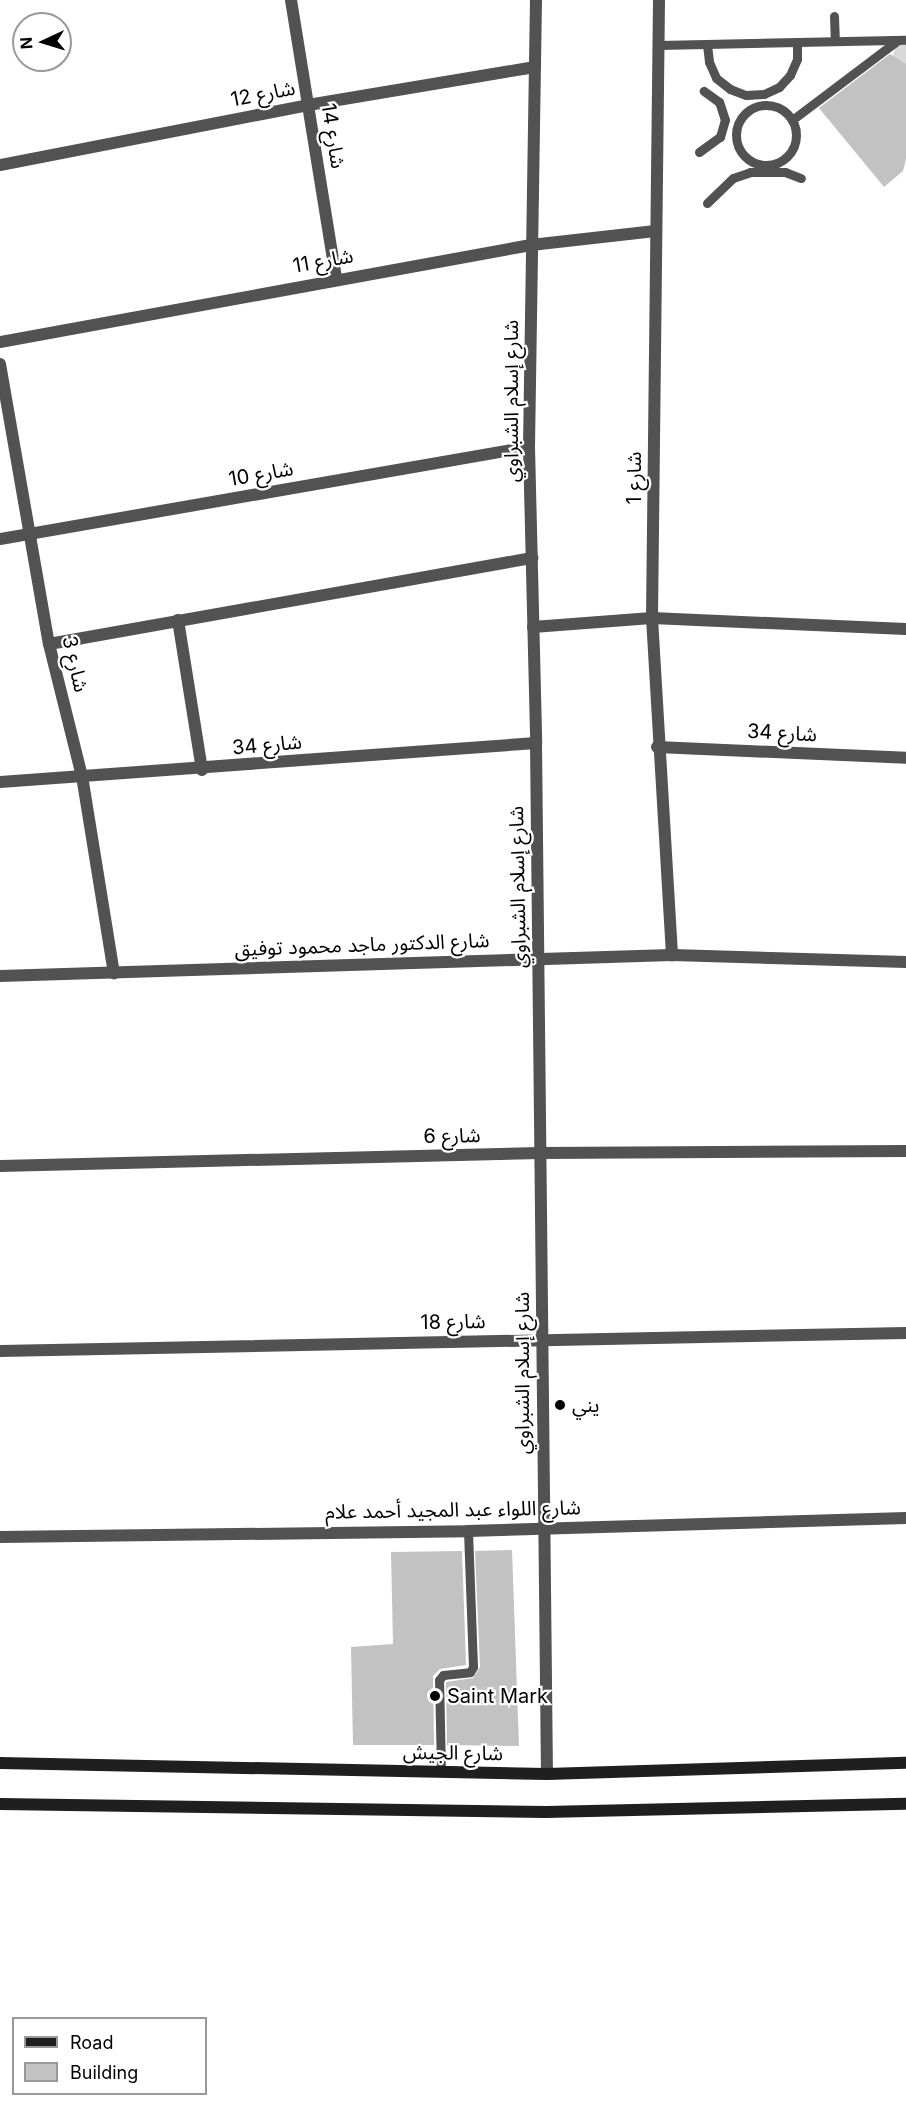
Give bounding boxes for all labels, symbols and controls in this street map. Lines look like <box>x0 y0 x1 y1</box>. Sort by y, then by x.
north arrow <box>12 12 72 72</box>
text: N <box>16 36 36 50</box>
street label: شارع 12 <box>229 76 297 112</box>
street label: شارع 14 <box>316 102 350 170</box>
street label: شارع 11 <box>291 244 355 278</box>
street label: شارع إسلام الشبراوي <box>499 320 523 482</box>
street label: شارع 1 <box>622 452 646 504</box>
street label: شارع 10 <box>227 457 295 491</box>
street label: شارع 3 <box>57 634 93 694</box>
street label: شارع 34 <box>746 719 818 747</box>
street label: شارع 34 <box>231 730 303 760</box>
street label: شارع إسلام الشبراوي <box>505 806 531 968</box>
street label: شارع الدكتور ماجد محمود توفيق <box>234 929 490 961</box>
street label: شارع 6 <box>423 1124 481 1148</box>
street label: شارع إسلام الشبراوي <box>510 1292 534 1454</box>
street label: شارع 18 <box>420 1309 486 1335</box>
place label: يني <box>572 1393 600 1417</box>
marker: يني <box>553 1398 567 1412</box>
street label: شارع اللواء عبد المجيد أحمد علام <box>325 1496 581 1524</box>
place label: Saint Mark <box>447 1684 548 1708</box>
marker: Saint Mark <box>428 1689 442 1703</box>
street label: شارع الجيش <box>403 1740 503 1766</box>
legend <box>12 2017 207 2095</box>
text: Road <box>70 2032 113 2053</box>
text: Building <box>70 2062 138 2083</box>

